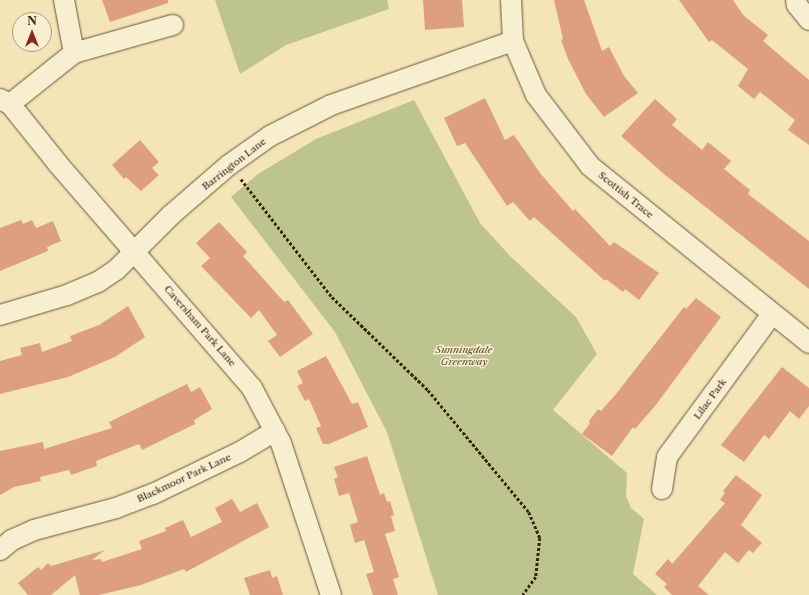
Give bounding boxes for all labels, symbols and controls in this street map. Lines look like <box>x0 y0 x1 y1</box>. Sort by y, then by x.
north arrow <box>12 12 52 52</box>
text: N <box>27 14 37 28</box>
street label: Barrington Lane <box>200 135 268 193</box>
street label: Scottish Trace <box>596 169 656 221</box>
street label: Caversham Park Lane <box>161 283 239 369</box>
park label: Sunningdale Greenway <box>436 343 492 366</box>
street label: Lilac Park <box>691 376 729 422</box>
street label: Blackmoor Park Lane <box>135 451 233 505</box>

